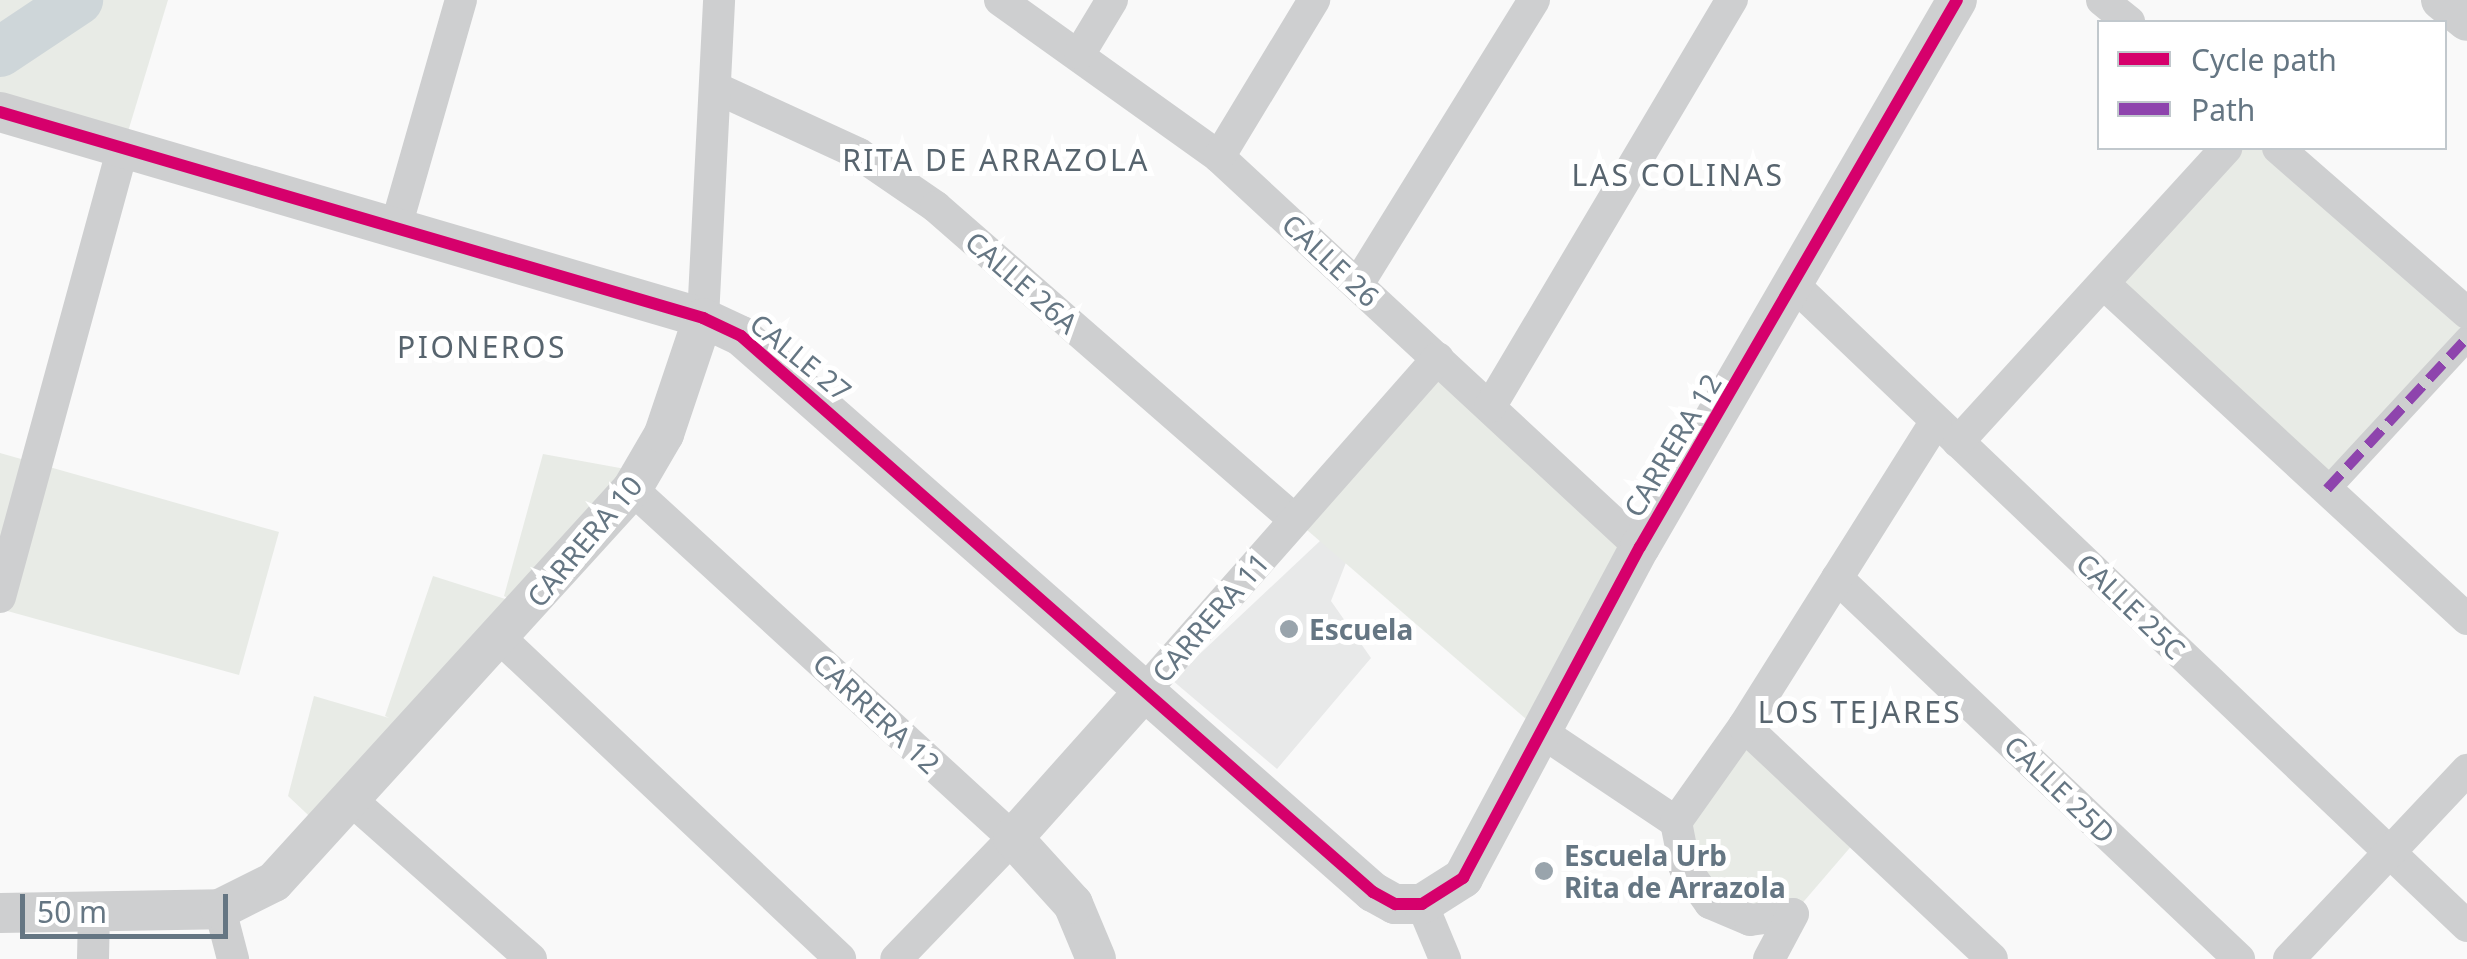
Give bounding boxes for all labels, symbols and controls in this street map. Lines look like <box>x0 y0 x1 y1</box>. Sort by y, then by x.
legend <box>2097 20 2447 150</box>
text: Cycle path <box>2191 39 2337 80</box>
text: Path <box>2191 89 2255 130</box>
district label: RITA DE ARRAZOLA <box>842 142 1150 178</box>
district label: LAS COLINAS <box>1572 157 1784 193</box>
street label: CALLE 26 <box>1276 207 1386 313</box>
street label: CALLE 26A <box>959 224 1085 340</box>
street label: CALLE 27 <box>744 306 858 408</box>
district label: PIONEROS <box>397 329 567 365</box>
street label: CARRERA 12 <box>1616 368 1728 522</box>
street label: CARRERA 10 <box>520 469 648 613</box>
street label: CARRERA 11 <box>1145 545 1275 689</box>
street label: CALLE 25C <box>2070 546 2192 666</box>
place label: Escuela <box>1309 612 1413 646</box>
marker: Escuela <box>1278 618 1300 640</box>
street label: CARRERA 12 <box>807 646 947 780</box>
district label: LOS TEJARES <box>1758 694 1962 730</box>
street label: CALLE 25D <box>1998 728 2122 850</box>
place label: Escuela Urb Rita de Arrazola <box>1564 838 1786 904</box>
marker: Escuela Urb Rita de Arrazola <box>1533 860 1555 882</box>
scale bar <box>25 874 232 936</box>
text: 50 m <box>37 891 107 932</box>

